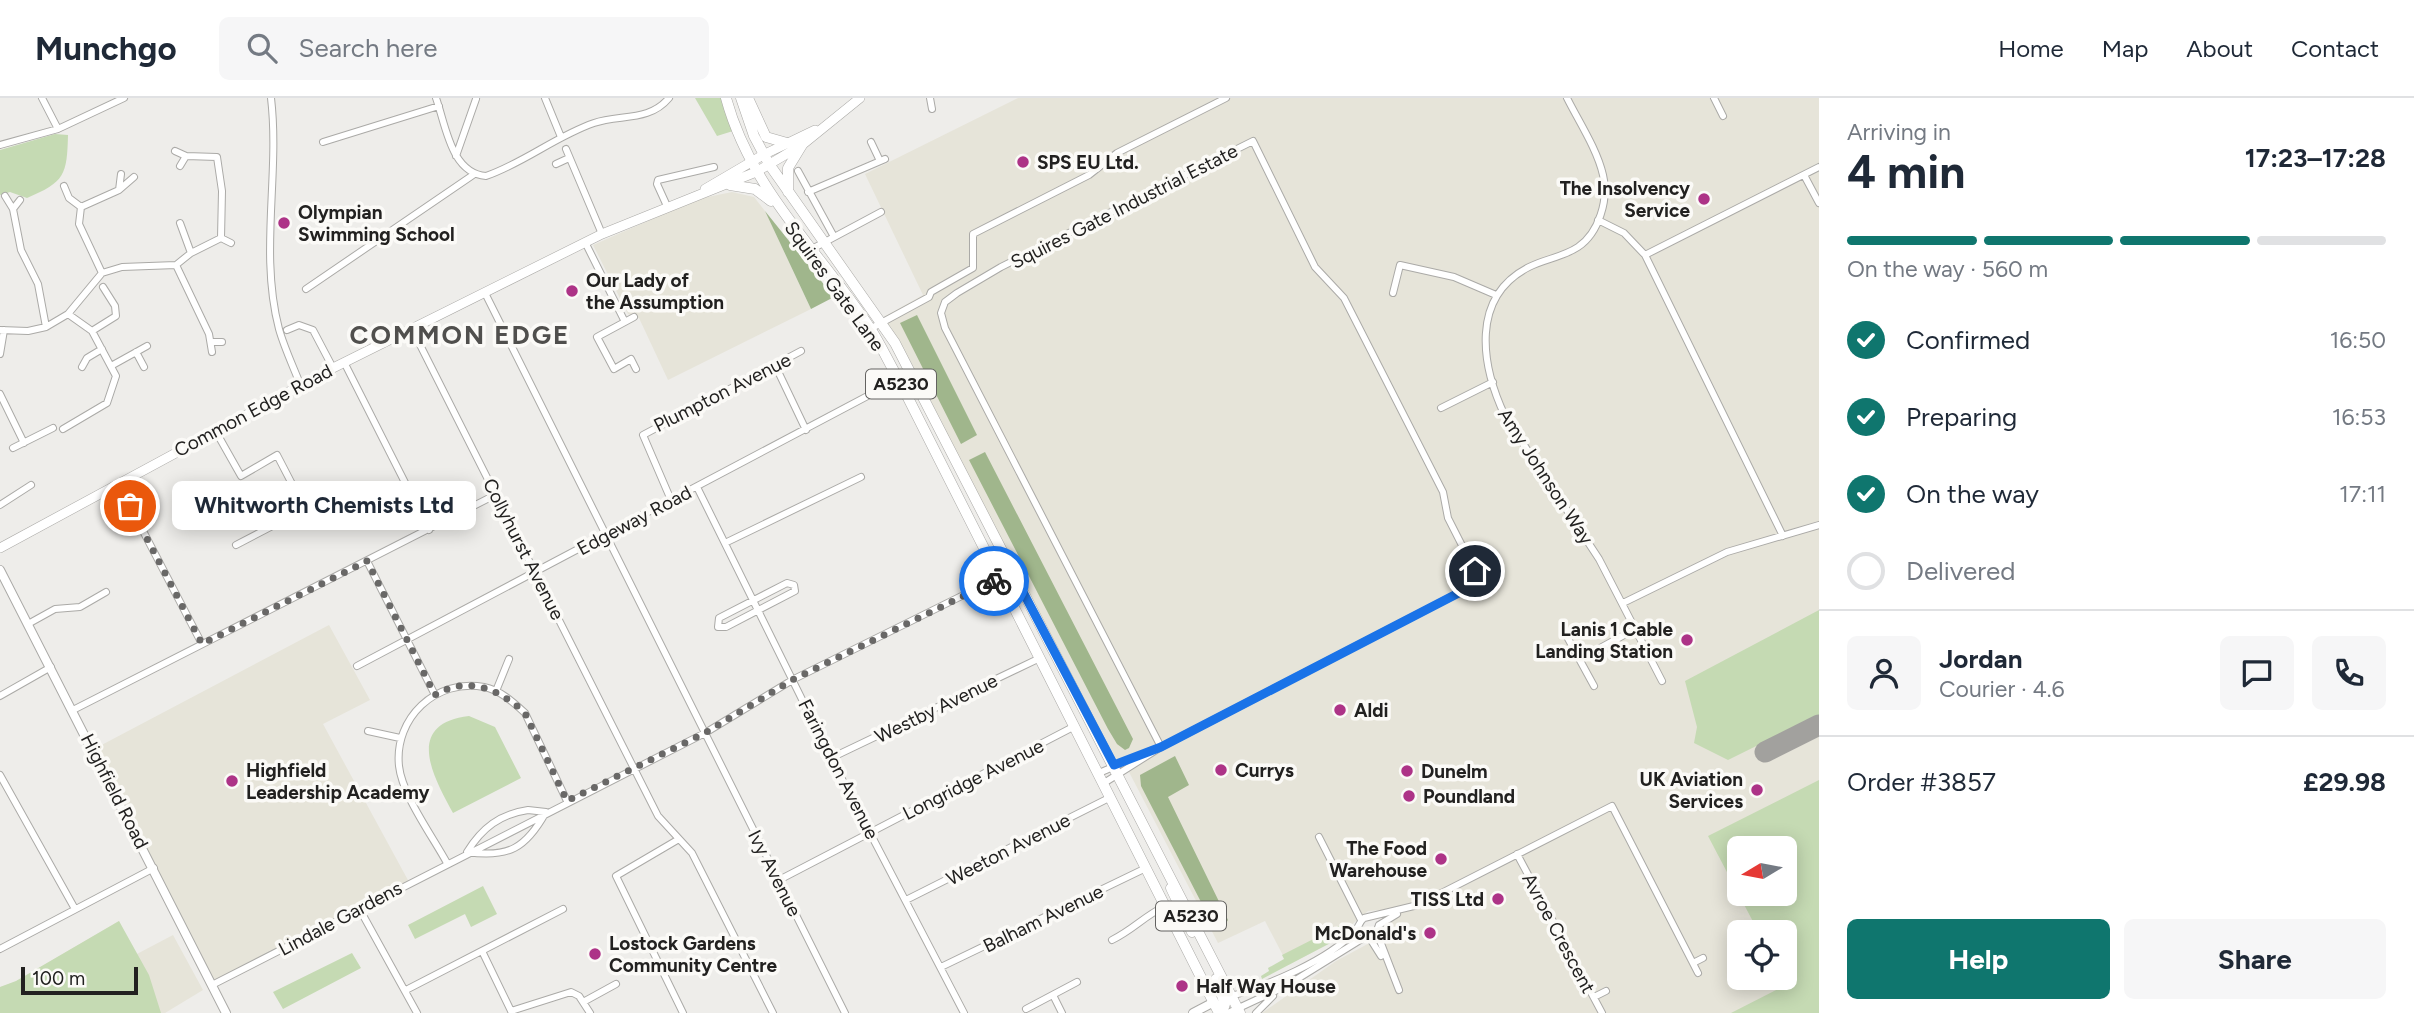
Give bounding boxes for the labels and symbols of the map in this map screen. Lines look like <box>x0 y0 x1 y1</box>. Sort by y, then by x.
street label: Squires Gate Industrial Estate <box>1007 139 1242 274</box>
place label: SPS EU Ltd. <box>1037 151 1139 174</box>
marker: SPS EU Ltd. <box>1015 154 1031 170</box>
place label: The Insolvency Service <box>1560 177 1690 222</box>
marker: The Insolvency Service <box>1696 191 1712 207</box>
place label: Olympian Swimming School <box>298 201 455 246</box>
marker: Olympian Swimming School <box>276 215 292 231</box>
street label: Squires Gate Lane <box>780 217 889 356</box>
place label: Our Lady of the Assumption <box>586 269 724 314</box>
marker: Our Lady of the Assumption <box>564 283 580 299</box>
district label: COMMON EDGE <box>350 319 570 351</box>
street label: Plumpton Avenue <box>650 348 795 437</box>
street label: Common Edge Road <box>170 359 336 462</box>
road number: A5230 <box>866 370 936 398</box>
street label: Amy Johnson Way <box>1493 404 1598 549</box>
street label: Collyhurst Avenue <box>478 475 569 624</box>
pin <box>100 476 160 536</box>
street label: Edgeway Road <box>573 481 695 560</box>
callout: Whitworth Chemists Ltd <box>172 482 476 530</box>
pin <box>1445 541 1505 601</box>
courier <box>959 546 1029 616</box>
place label: Lanis 1 Cable Landing Station <box>1535 618 1673 663</box>
marker: Lanis 1 Cable Landing Station <box>1679 632 1695 648</box>
street label: Westby Avenue <box>871 669 1001 748</box>
street label: Faringdon Avenue <box>793 695 884 843</box>
place label: Aldi <box>1354 699 1389 722</box>
marker: Aldi <box>1332 702 1348 718</box>
street label: Highfield Road <box>76 730 153 853</box>
street label: Longridge Avenue <box>899 734 1048 825</box>
place label: Highfield Leadership Academy <box>246 759 429 804</box>
place label: Currys <box>1235 759 1294 782</box>
place label: Dunelm <box>1421 760 1488 783</box>
marker: Currys <box>1213 762 1229 778</box>
marker: Dunelm <box>1399 763 1415 779</box>
place label: UK Aviation Services <box>1640 768 1743 813</box>
marker: Highfield Leadership Academy <box>224 773 240 789</box>
marker: UK Aviation Services <box>1749 782 1765 798</box>
place label: Poundland <box>1423 785 1515 808</box>
marker: Poundland <box>1401 788 1417 804</box>
street label: Weeton Avenue <box>942 808 1074 891</box>
street label: Ivy Avenue <box>743 826 806 920</box>
north arrow <box>1727 836 1797 906</box>
place label: The Food Warehouse <box>1329 837 1427 882</box>
marker: The Food Warehouse <box>1433 851 1449 867</box>
street label: Avroe Crescent <box>1517 869 1600 997</box>
street label: Lindale Gardens <box>275 876 406 961</box>
street label: Balham Avenue <box>979 879 1107 957</box>
place label: TISS Ltd <box>1411 888 1484 911</box>
marker: TISS Ltd <box>1490 891 1506 907</box>
road number: A5230 <box>1156 902 1226 930</box>
place label: McDonald's <box>1315 922 1416 945</box>
marker: McDonald's <box>1422 925 1438 941</box>
place label: Lostock Gardens Community Centre <box>609 932 778 977</box>
marker: Lostock Gardens Community Centre <box>587 946 603 962</box>
scale bar <box>21 964 138 996</box>
place label: Half Way House <box>1196 975 1336 998</box>
marker: Half Way House <box>1174 978 1190 994</box>

